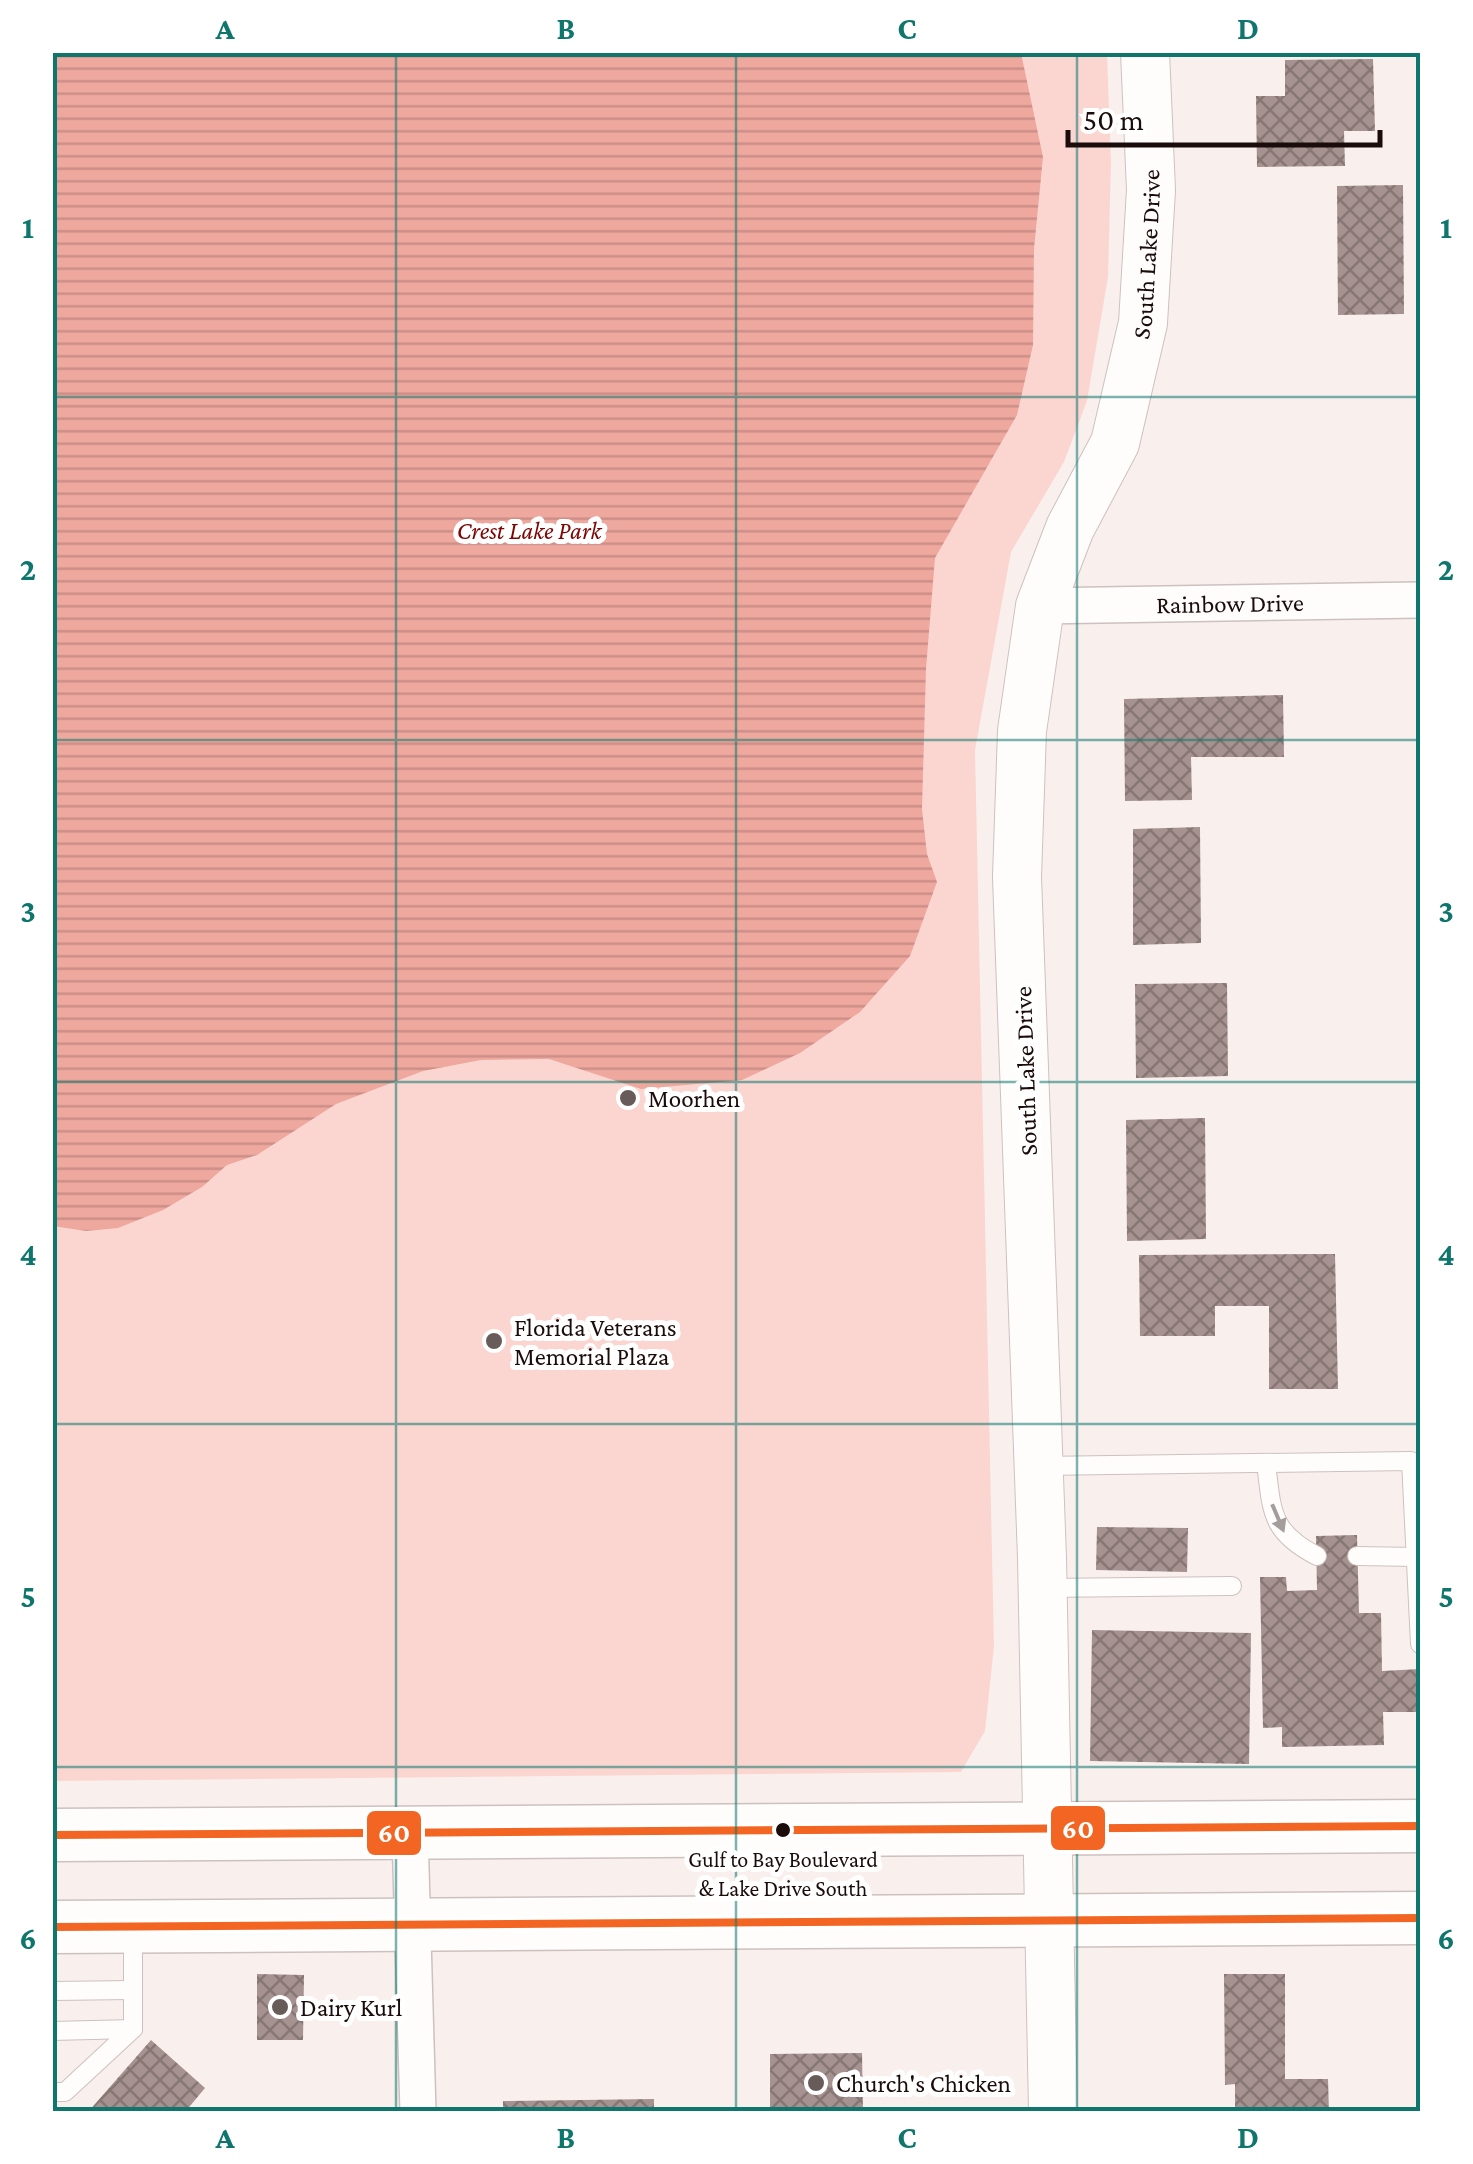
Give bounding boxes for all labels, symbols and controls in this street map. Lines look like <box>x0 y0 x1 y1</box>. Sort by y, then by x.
text: A <box>214 10 235 46</box>
text: B <box>557 10 575 46</box>
text: C <box>897 10 917 46</box>
text: D <box>1237 10 1259 46</box>
scale bar <box>1068 85 1380 147</box>
text: 50 m <box>1083 103 1144 136</box>
street label: South Lake Drive <box>1127 169 1165 342</box>
text: 1 <box>22 209 34 245</box>
text: 1 <box>1440 209 1452 245</box>
park label: Crest Lake Park <box>457 517 602 544</box>
text: 2 <box>20 551 36 587</box>
text: 2 <box>1438 551 1454 587</box>
street label: Rainbow Drive <box>1156 589 1304 618</box>
text: 3 <box>20 893 36 929</box>
text: 3 <box>1438 893 1454 929</box>
street label: South Lake Drive <box>1009 986 1042 1156</box>
place label: Moorhen <box>648 1085 740 1112</box>
marker: Moorhen <box>617 1087 639 1109</box>
text: 4 <box>19 1236 37 1272</box>
text: 4 <box>1437 1236 1455 1272</box>
place label: Florida Veterans Memorial Plaza <box>514 1314 677 1370</box>
marker: Florida Veterans Memorial Plaza <box>483 1330 505 1352</box>
one-way arrow <box>1270 1504 1286 1534</box>
text: 5 <box>20 1578 36 1614</box>
text: 5 <box>1438 1578 1454 1614</box>
line badge: 60 <box>1049 1804 1107 1852</box>
line badge: 60 <box>365 1809 423 1857</box>
text: 60 <box>1062 1813 1094 1844</box>
text: 60 <box>378 1817 410 1848</box>
marker: Gulf to Bay Boulevard & Lake Drive South <box>773 1820 793 1840</box>
place label: Gulf to Bay Boulevard & Lake Drive South <box>688 1847 878 1901</box>
text: 6 <box>19 1920 37 1956</box>
text: 6 <box>1437 1920 1455 1956</box>
place label: Dairy Kurl <box>300 1994 402 2022</box>
marker: Dairy Kurl <box>269 1996 291 2018</box>
place label: Church's Chicken <box>836 2070 1011 2097</box>
marker: Church's Chicken <box>805 2072 827 2094</box>
text: A <box>214 2119 235 2155</box>
text: B <box>557 2119 575 2155</box>
text: C <box>897 2119 917 2155</box>
text: D <box>1237 2119 1259 2155</box>

